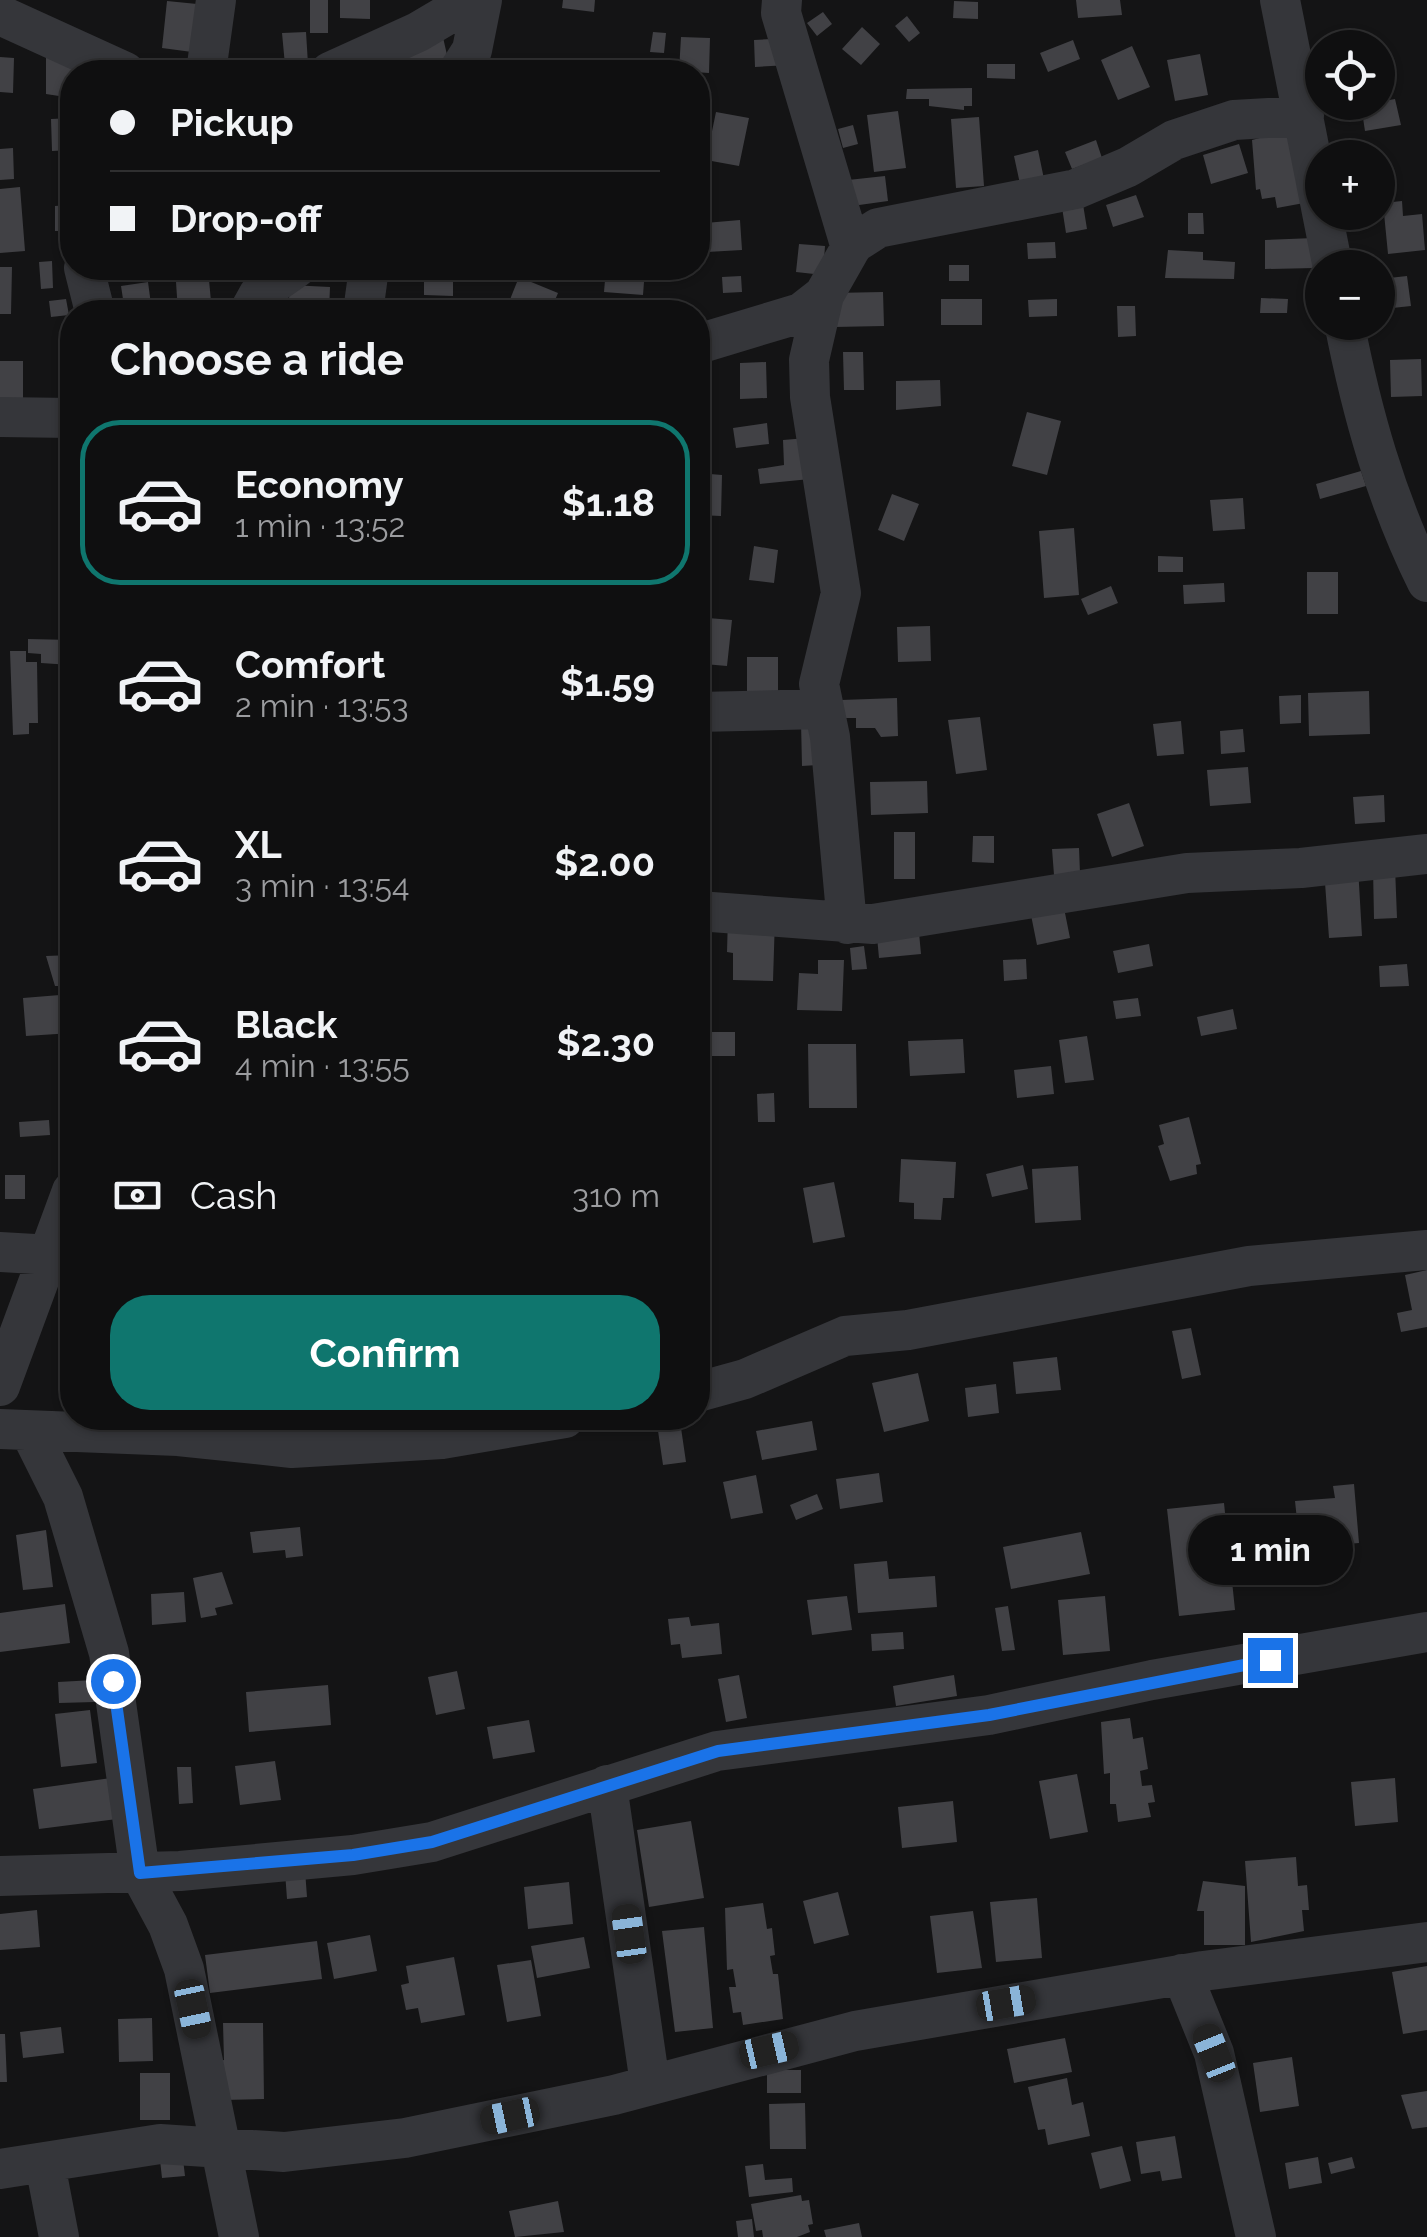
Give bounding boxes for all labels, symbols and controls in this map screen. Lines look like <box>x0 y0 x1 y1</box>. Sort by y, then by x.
map controls <box>1305 30 1395 340</box>
button: locate <box>1305 30 1395 120</box>
text: Pickup <box>170 100 294 145</box>
button: + <box>1305 140 1395 230</box>
text: Drop-off <box>170 196 322 241</box>
button: − <box>1305 250 1395 340</box>
text: Choose a ride <box>110 333 404 386</box>
icon: car <box>115 458 205 548</box>
text: Economy <box>235 462 404 507</box>
text: $1.18 <box>562 480 655 525</box>
text: 1 min · 13:52 <box>235 507 405 544</box>
icon: car <box>115 638 205 728</box>
text: Comfort <box>235 642 385 687</box>
text: $1.59 <box>560 660 655 705</box>
text: 2 min · 13:53 <box>235 687 409 724</box>
icon: car <box>115 818 205 908</box>
text: XL <box>235 822 282 867</box>
text: $2.00 <box>554 840 655 885</box>
text: 3 min · 13:54 <box>235 867 409 904</box>
icon: car <box>115 998 205 1088</box>
text: Black <box>235 1002 337 1047</box>
text: $2.30 <box>556 1020 655 1065</box>
text: 4 min · 13:55 <box>235 1047 410 1084</box>
icon: cash <box>110 1168 165 1223</box>
text: Cash <box>190 1173 277 1218</box>
text: 310 m <box>572 1177 660 1214</box>
button: Confirm <box>110 1295 660 1410</box>
callout: 1 min <box>1188 1515 1352 1585</box>
text: 1 min <box>1230 1531 1311 1568</box>
route end <box>1248 1638 1293 1683</box>
route start <box>91 1659 136 1704</box>
car <box>610 1902 648 1966</box>
car <box>172 1977 214 2041</box>
car <box>974 1983 1038 2023</box>
car <box>1189 2020 1239 2086</box>
car <box>736 2029 802 2071</box>
car <box>478 2095 542 2137</box>

